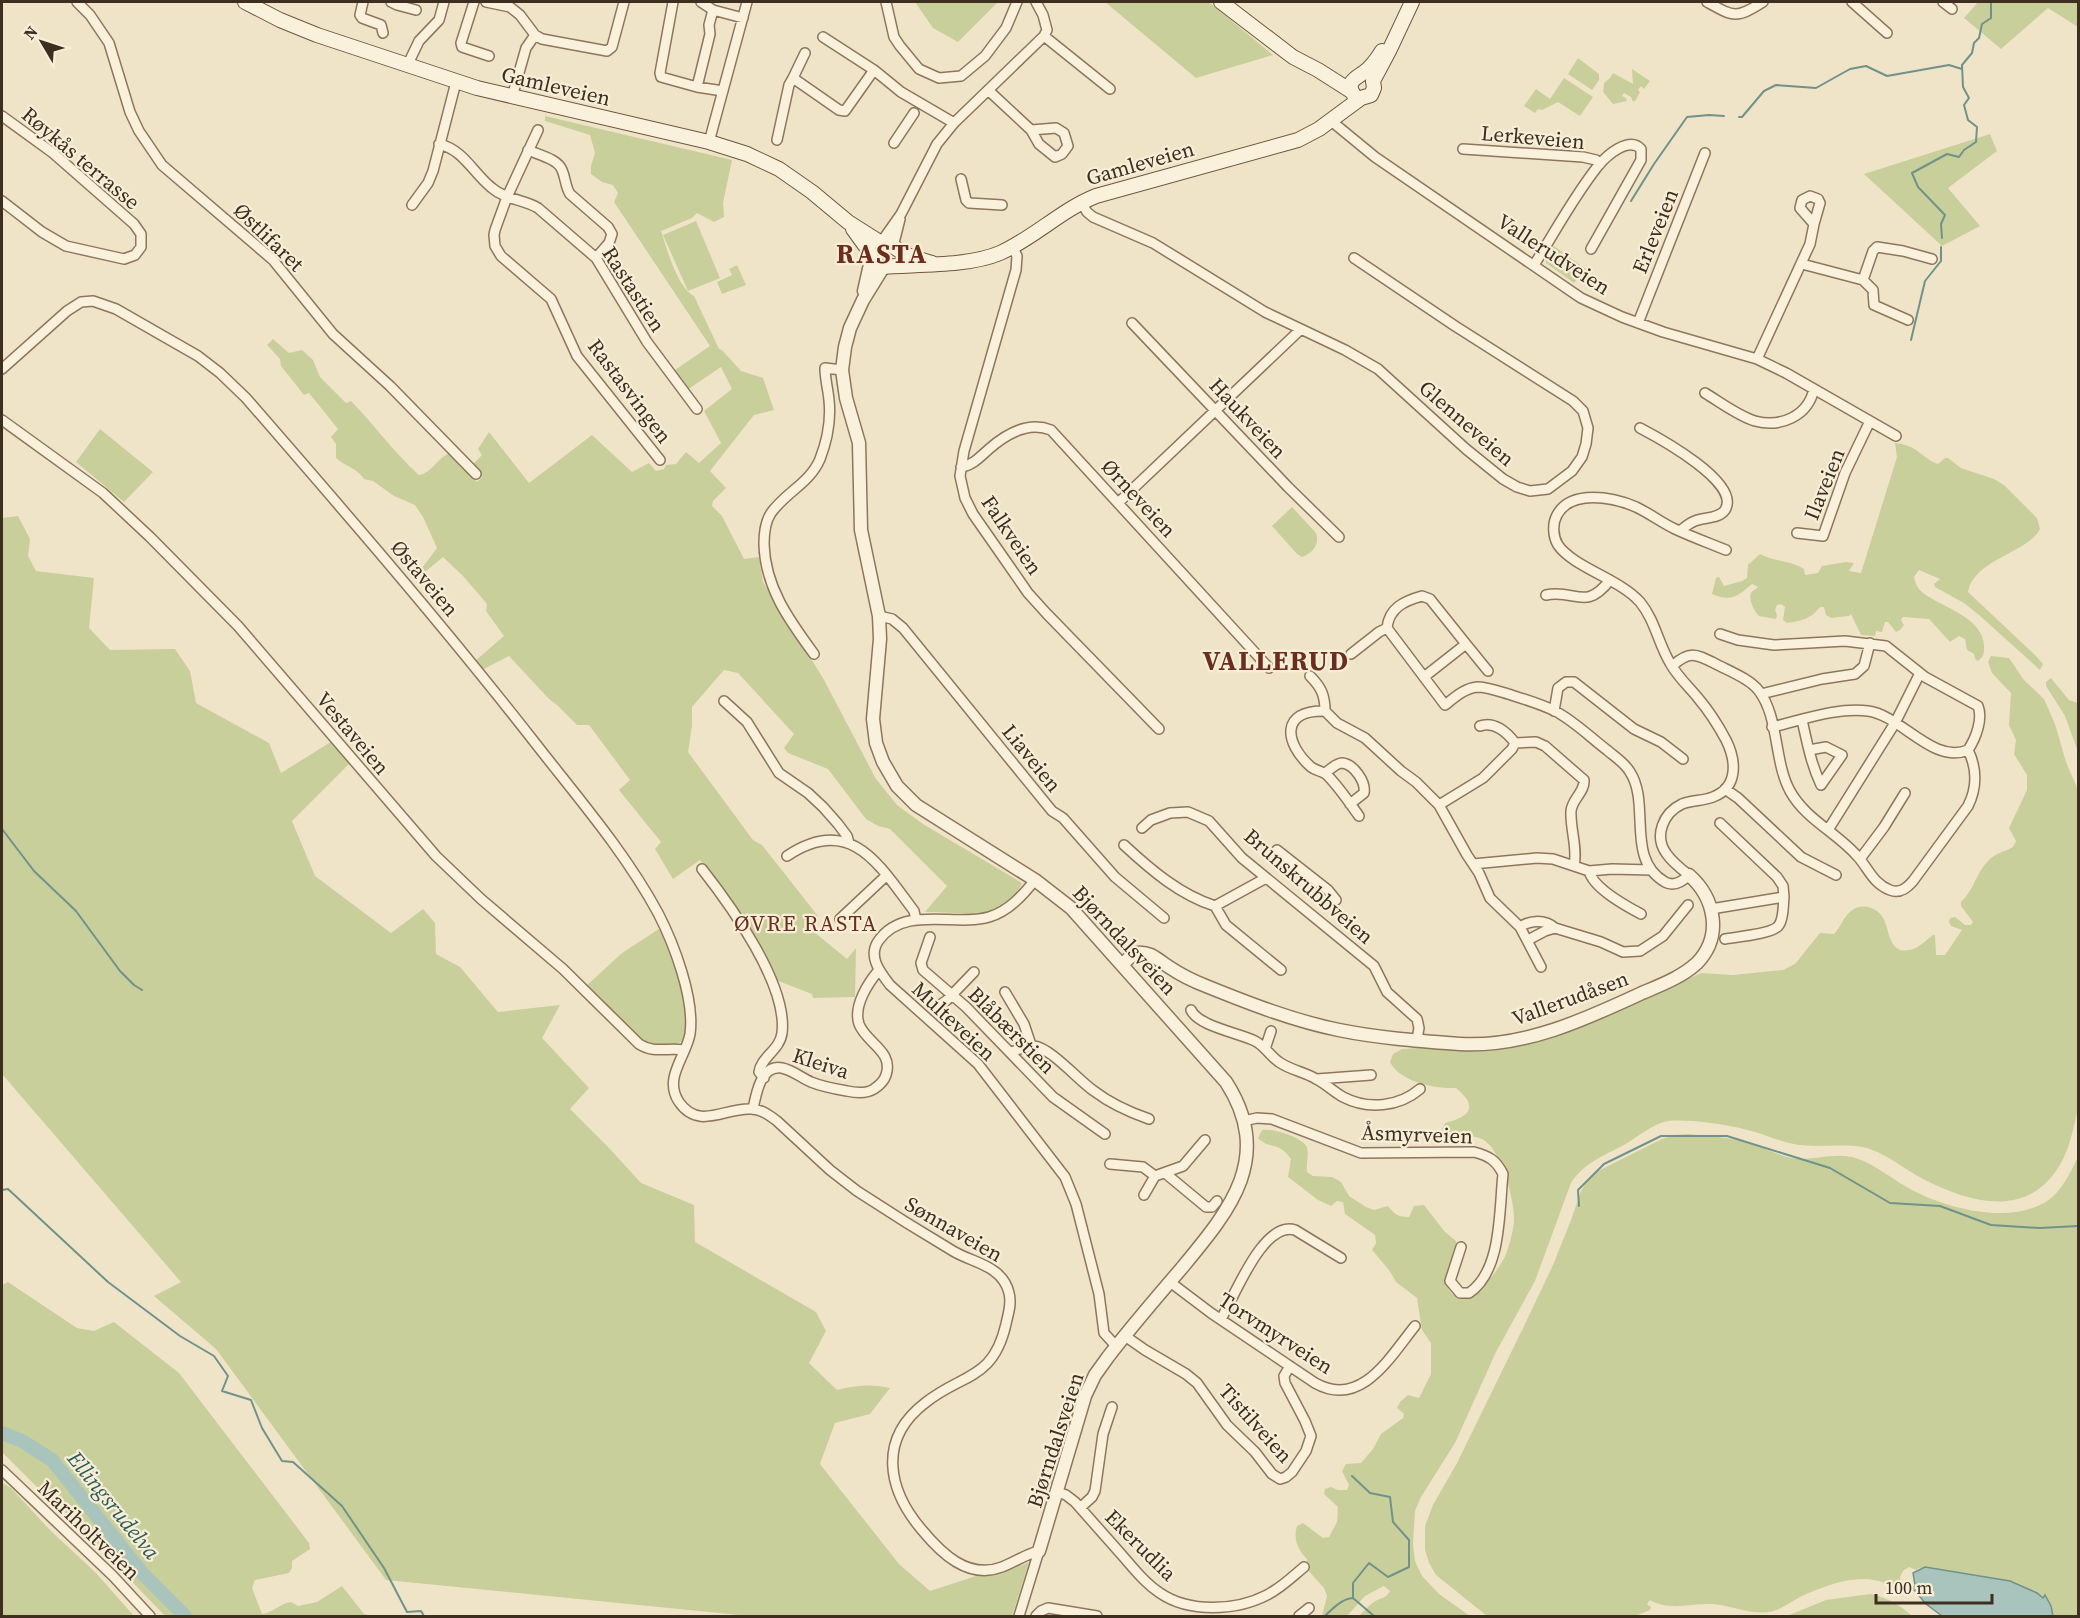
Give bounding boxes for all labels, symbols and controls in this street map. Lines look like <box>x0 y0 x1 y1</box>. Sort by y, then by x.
north arrow <box>12 12 72 72</box>
text: N <box>18 21 43 44</box>
street label: Gamleveien <box>499 59 614 113</box>
street label: Røykås terrasse <box>16 100 146 216</box>
street label: Lerkeveien <box>1480 118 1586 156</box>
street label: Gamleveien <box>1083 134 1198 192</box>
street label: Erleveien <box>1625 184 1685 278</box>
street label: Østlifaret <box>227 196 311 278</box>
street label: Vallerudveien <box>1492 207 1616 302</box>
district label: RASTA <box>836 235 928 272</box>
street label: Rastastien <box>596 241 673 338</box>
street label: Rastasvingen <box>581 333 679 449</box>
street label: Haukveien <box>1203 371 1293 465</box>
street label: Glenneveien <box>1413 373 1521 473</box>
street label: Ilaveien <box>1797 444 1852 524</box>
street label: Ørneveien <box>1095 452 1183 544</box>
street label: Falkveien <box>975 489 1049 581</box>
street label: Østaveien <box>384 534 466 623</box>
district label: VALLERUD <box>1202 642 1350 679</box>
street label: Vestaveien <box>310 685 396 781</box>
street label: Liaveien <box>996 718 1068 798</box>
street label: Brunskrubbveien <box>1238 822 1380 951</box>
street label: Bjørndalsveien <box>1066 879 1184 1001</box>
district label: ØVRE RASTA <box>734 908 878 938</box>
street label: Vallerudåsen <box>1508 963 1633 1033</box>
street label: Multeveien <box>906 975 1002 1068</box>
street label: Blåbærstien <box>962 980 1062 1080</box>
street label: Kleiva <box>789 1040 853 1086</box>
street label: Åsmyrveien <box>1361 1118 1474 1150</box>
street label: Sønnaveien <box>900 1189 1009 1269</box>
street label: Torvmyrveien <box>1213 1285 1339 1381</box>
street label: Bjørndalsveien <box>1019 1368 1091 1511</box>
street label: Tistilveien <box>1213 1377 1300 1469</box>
water label: Ellingsrudelva <box>60 1444 167 1566</box>
street label: Mariholtveien <box>31 1474 147 1586</box>
street label: Ekerudlia <box>1099 1503 1183 1587</box>
scale bar <box>1876 1567 1992 1605</box>
text: 100 m <box>1885 1575 1932 1600</box>

